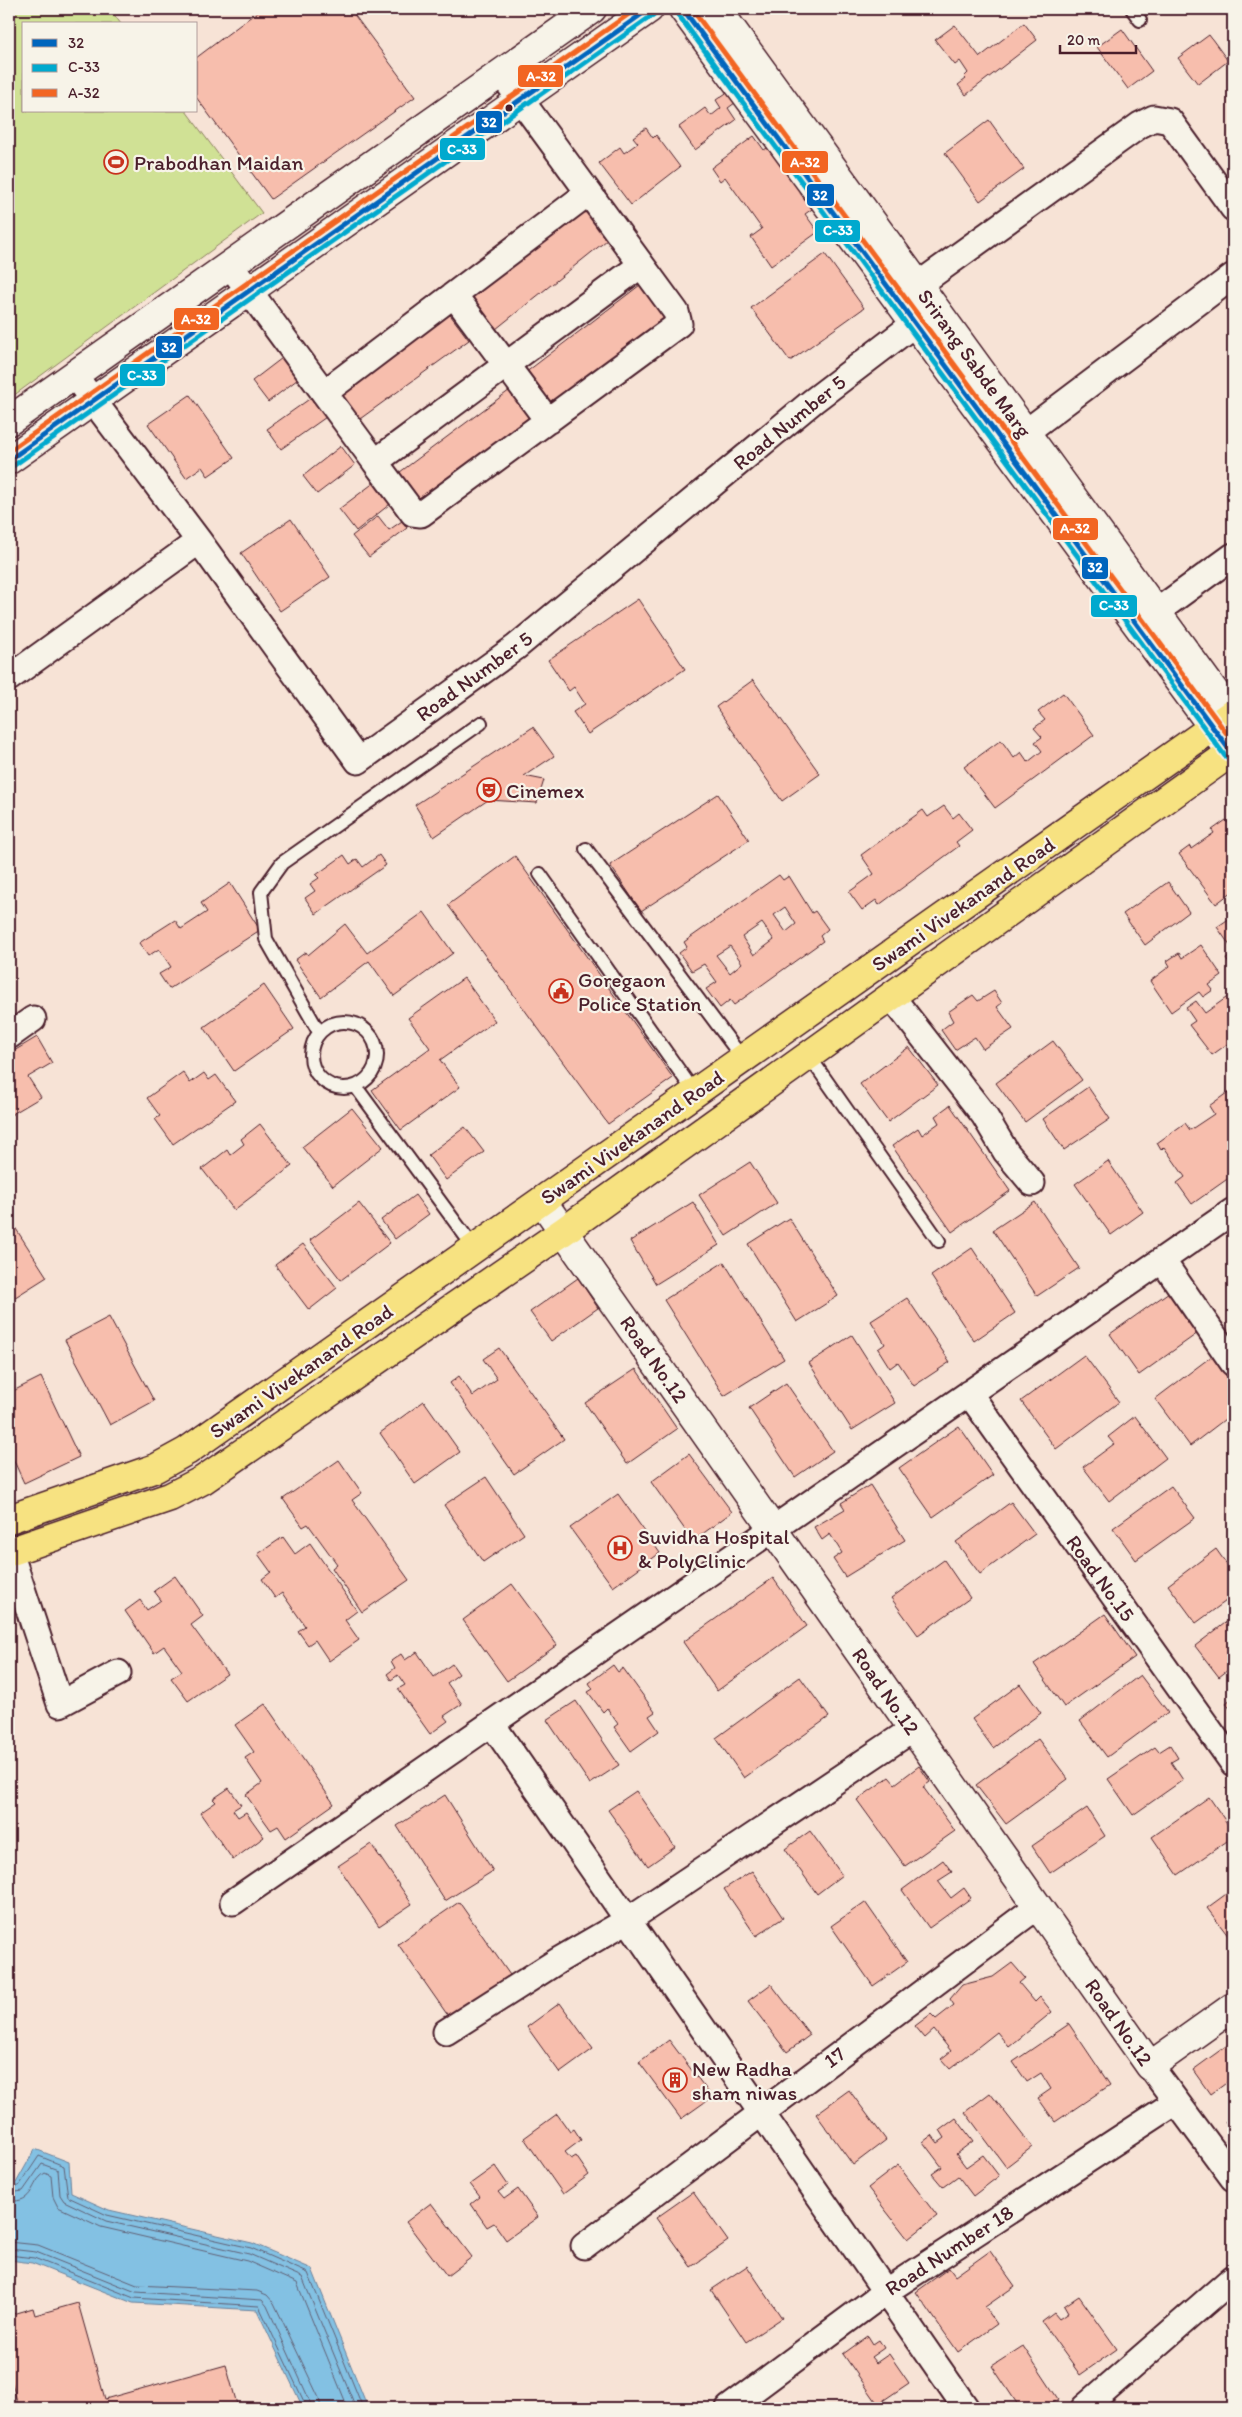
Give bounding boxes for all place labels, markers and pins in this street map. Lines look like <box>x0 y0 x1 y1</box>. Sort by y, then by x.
unlabelled marker <box>504 103 514 113</box>
sports icon: Prabodhan Maidan <box>103 149 129 175</box>
place label: Prabodhan Maidan <box>134 150 304 175</box>
theatre icon: Cinemex <box>476 777 502 803</box>
place label: Cinemex <box>506 778 585 803</box>
place label: Goregaon Police Station <box>578 967 702 1016</box>
public building icon: Goregaon Police Station <box>548 978 574 1004</box>
place label: Suvidha Hospital & PolyClinic <box>638 1524 790 1573</box>
hospital icon: Suvidha Hospital & PolyClinic <box>607 1535 633 1561</box>
place label: New Radha sham niwas <box>692 2056 797 2105</box>
building icon: New Radha sham niwas <box>662 2067 688 2093</box>

